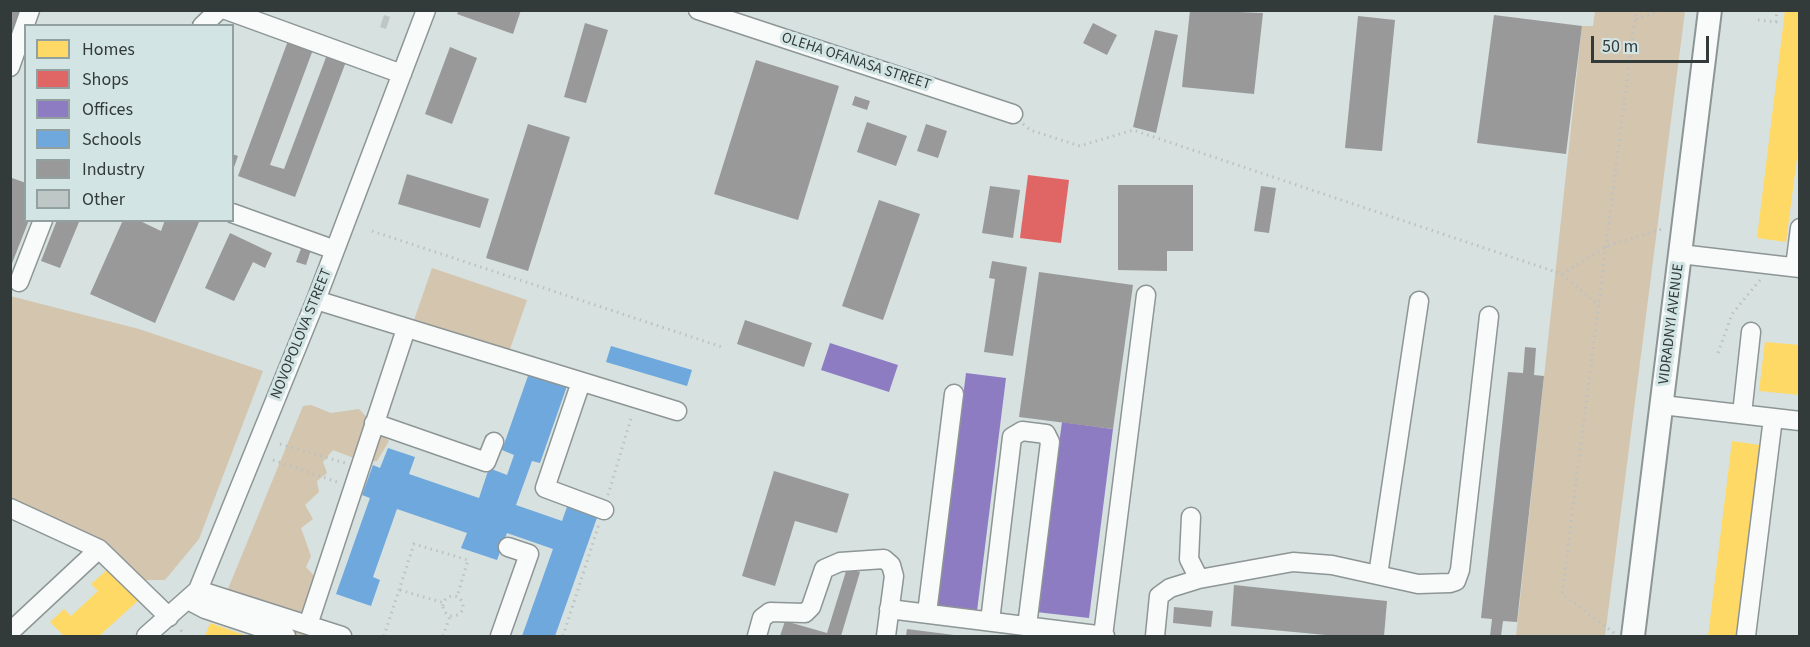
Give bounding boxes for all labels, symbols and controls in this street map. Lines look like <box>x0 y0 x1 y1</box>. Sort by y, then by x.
legend <box>24 24 234 222</box>
scale bar <box>1594 24 1712 62</box>
street label: OLEHA OFANASA STREET <box>779 29 933 95</box>
text: 50 m <box>1602 34 1638 59</box>
text: Homes <box>82 37 135 62</box>
text: Shops <box>82 67 129 92</box>
text: Offices <box>82 97 133 122</box>
text: Schools <box>82 127 141 152</box>
text: Industry <box>82 157 145 182</box>
text: Other <box>82 187 125 212</box>
street label: VIDRADNYI AVENUE <box>1656 263 1688 385</box>
street label: NOVOPOLOVA STREET <box>268 266 336 402</box>

